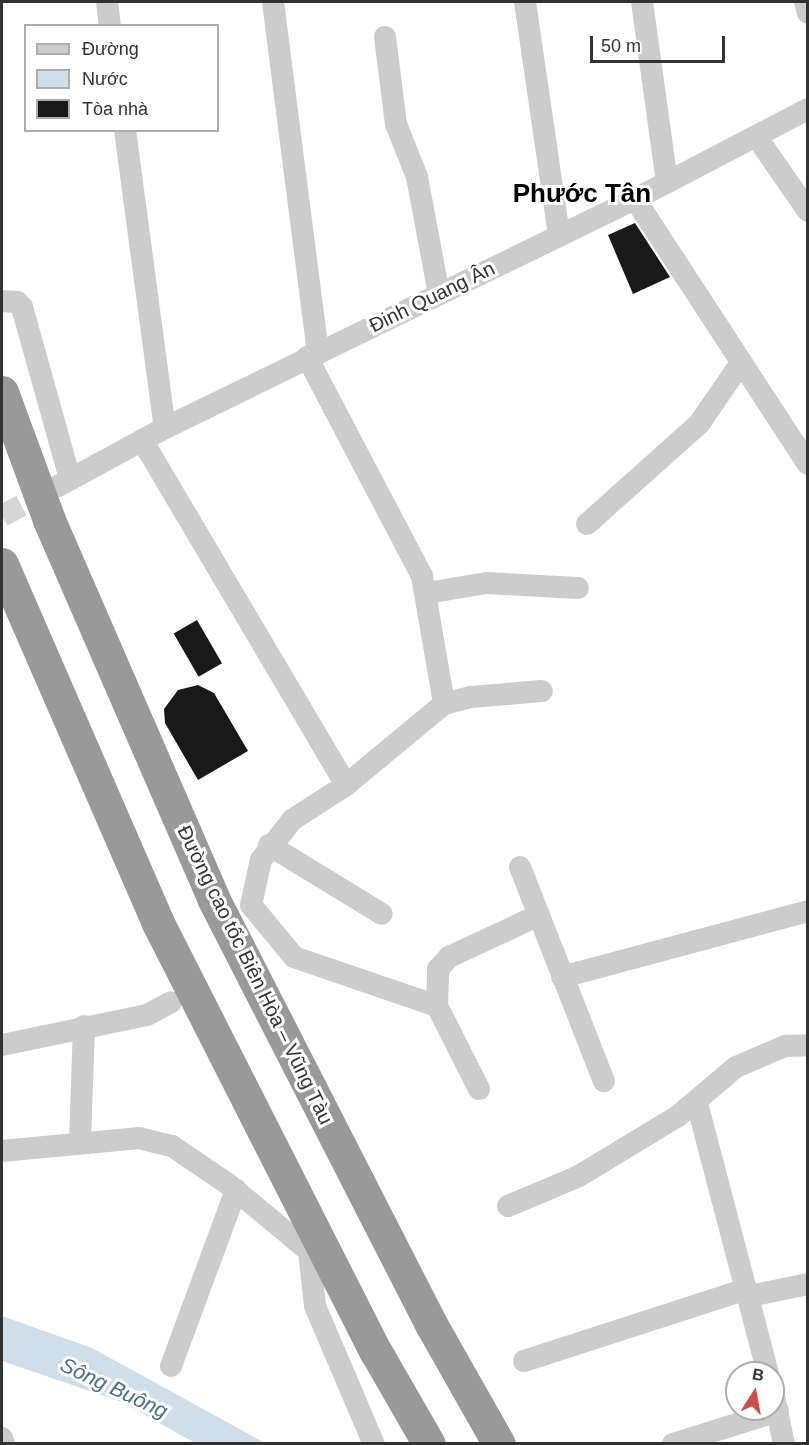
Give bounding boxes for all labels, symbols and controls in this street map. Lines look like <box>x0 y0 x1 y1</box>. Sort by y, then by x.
legend <box>24 24 219 132</box>
scale bar <box>593 24 728 62</box>
text: 50 m <box>601 36 641 56</box>
text: Đường <box>82 39 139 59</box>
text: Nước <box>82 69 128 89</box>
text: Tòa nhà <box>82 99 148 119</box>
district label: Phước Tân <box>513 178 651 210</box>
street label: Đinh Quang Ân <box>365 256 499 338</box>
street label: Đường cao tốc Biên Hòa – Vũng Tàu <box>172 821 338 1129</box>
water label: Sông Buông <box>56 1352 172 1424</box>
north arrow <box>725 1361 785 1421</box>
text: B <box>751 1365 765 1384</box>

